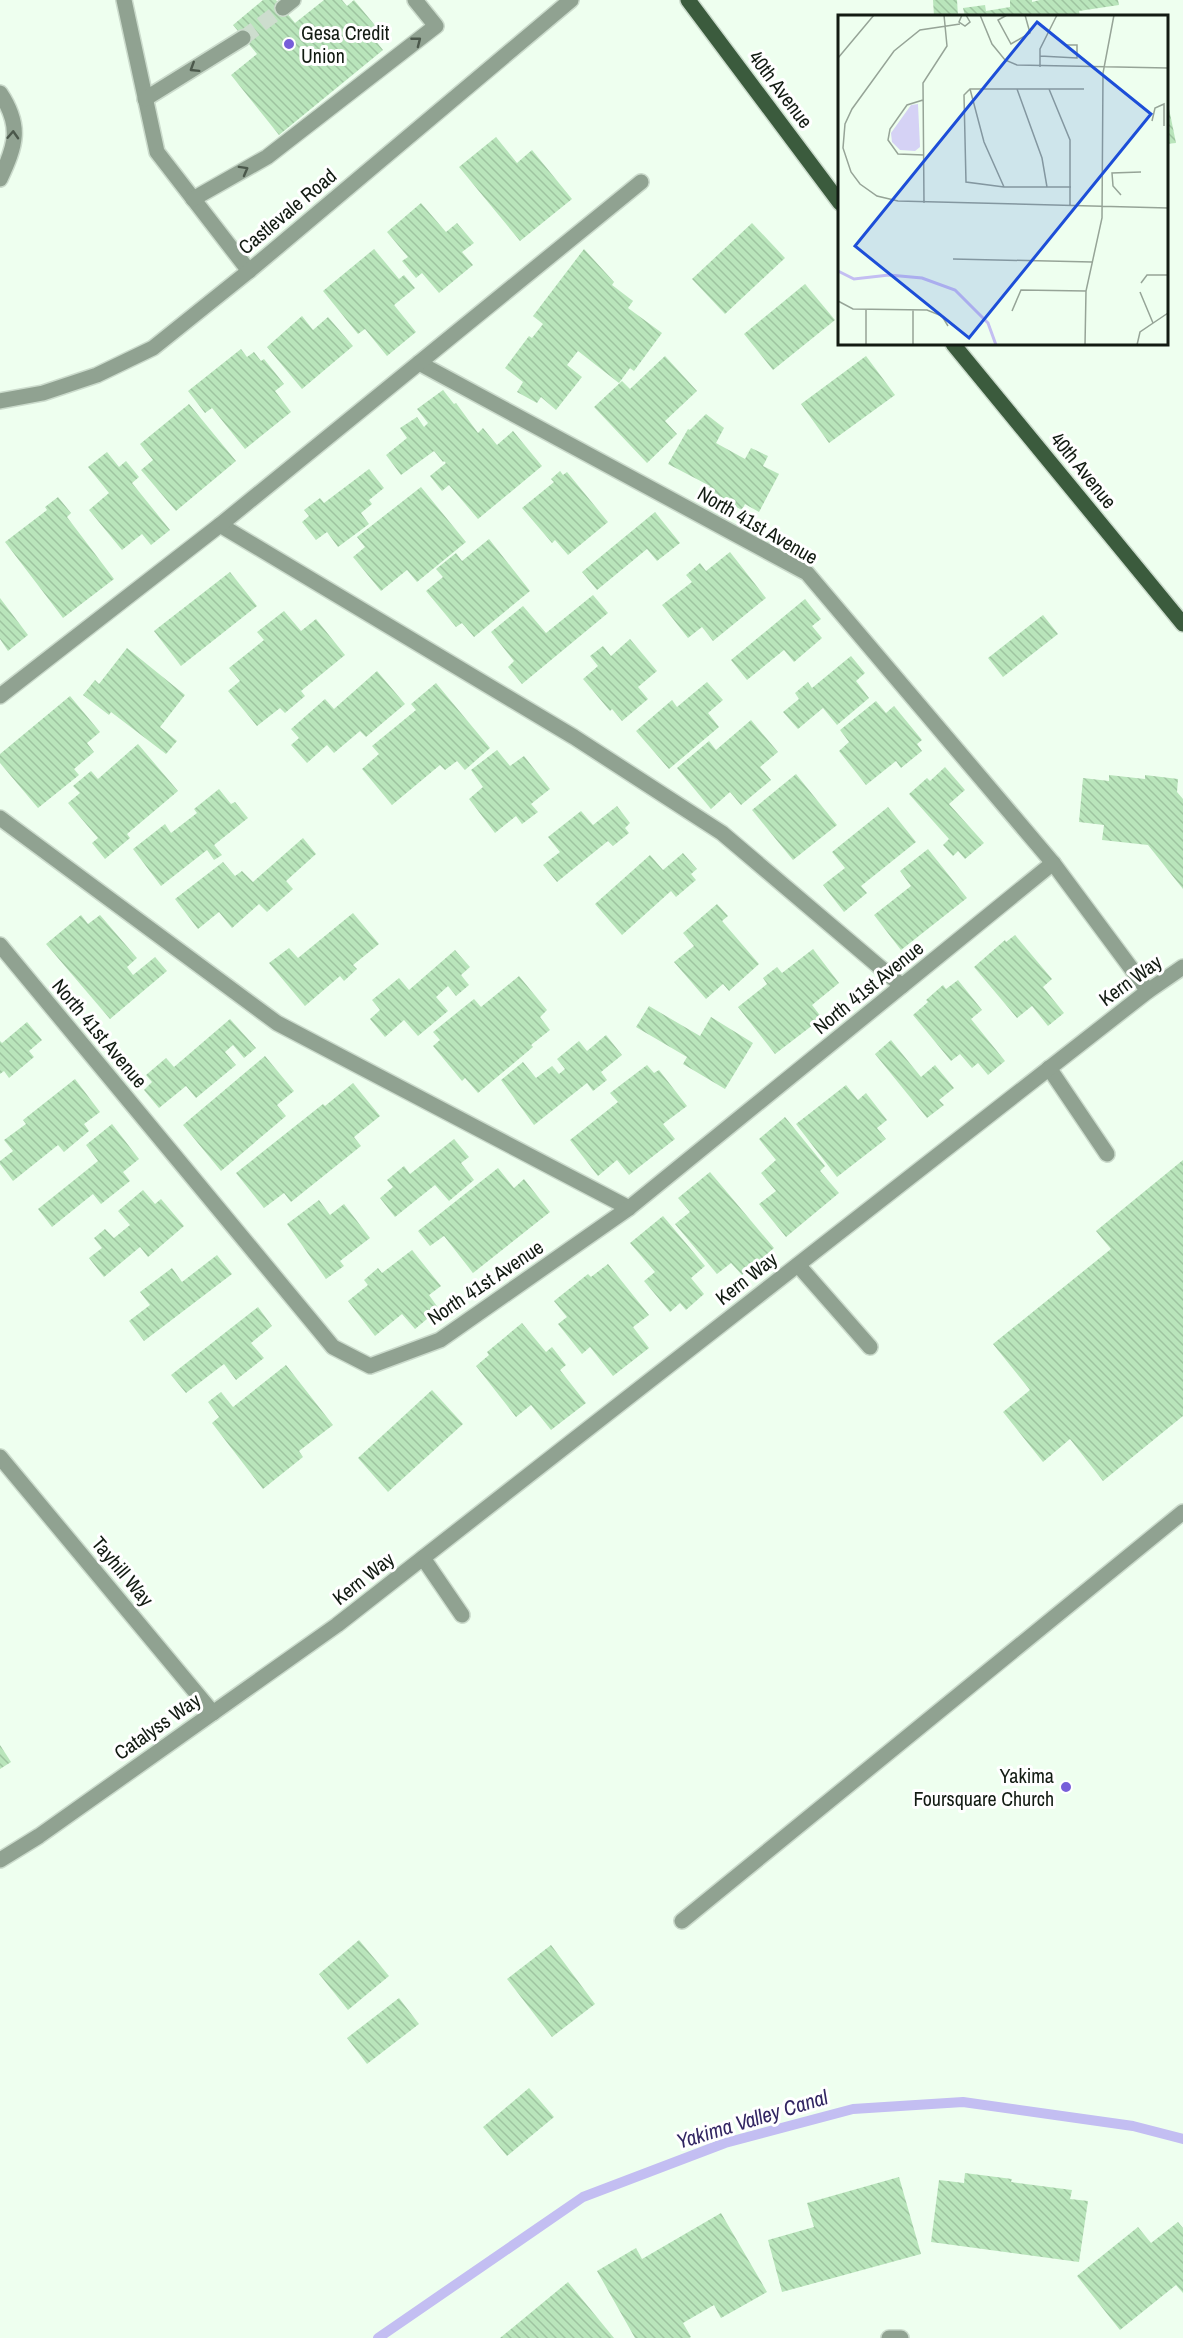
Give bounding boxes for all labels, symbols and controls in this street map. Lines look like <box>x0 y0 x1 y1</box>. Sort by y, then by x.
inset map <box>838 15 1168 345</box>
place label: Gesa Credit Union <box>301 19 390 69</box>
marker: Gesa Credit Union <box>282 37 296 51</box>
one-way arrow <box>410 37 421 48</box>
street label: 40th Avenue <box>743 45 819 133</box>
one-way arrow <box>190 61 200 73</box>
one-way arrow <box>7 131 20 140</box>
street label: Castlevale Road <box>232 162 342 260</box>
one-way arrow <box>237 166 248 177</box>
street label: 40th Avenue <box>1045 426 1123 514</box>
street label: North 41st Avenue <box>693 480 823 570</box>
street label: North 41st Avenue <box>807 934 929 1040</box>
street label: Kern Way <box>1093 948 1167 1012</box>
street label: North 41st Avenue <box>46 973 154 1093</box>
street label: North 41st Avenue <box>422 1233 548 1331</box>
street label: Kern Way <box>710 1245 783 1311</box>
street label: Tayhill Way <box>86 1530 161 1612</box>
street label: Kern Way <box>327 1545 400 1611</box>
street label: Catalyss Way <box>108 1686 206 1766</box>
place label: Yakima Foursquare Church <box>914 1762 1054 1812</box>
marker: Yakima Foursquare Church <box>1059 1780 1073 1794</box>
water label: Yakima Valley Canal <box>673 2082 832 2156</box>

